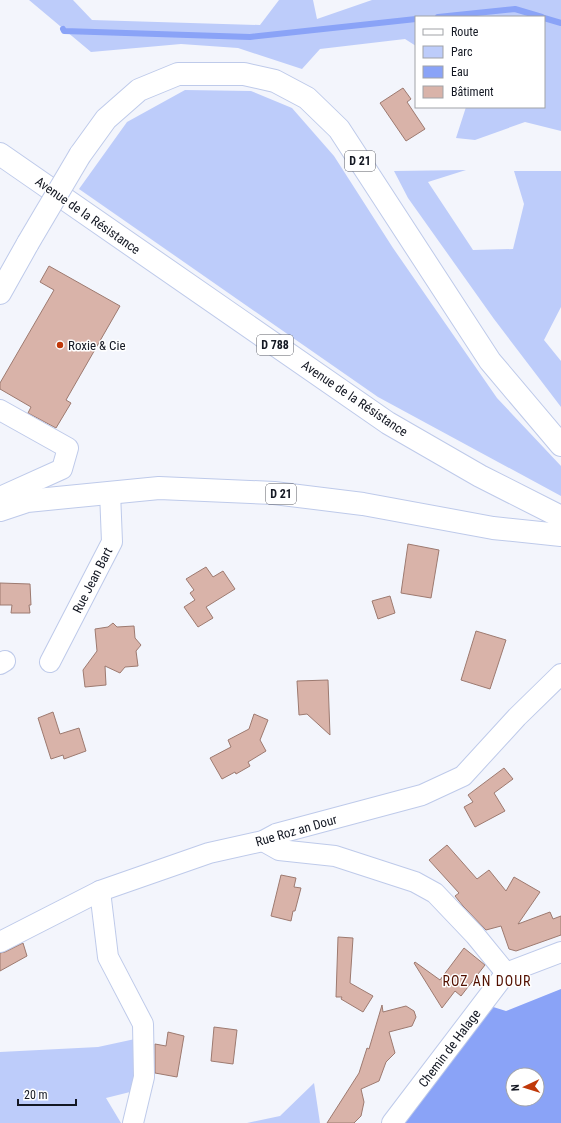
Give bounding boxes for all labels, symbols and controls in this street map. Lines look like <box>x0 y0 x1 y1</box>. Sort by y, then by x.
legend <box>415 16 545 108</box>
text: Route <box>451 25 479 39</box>
text: Parc <box>451 45 473 59</box>
text: Eau <box>451 65 469 79</box>
text: Bâtiment <box>451 85 494 99</box>
road number: D 21 <box>345 151 375 171</box>
street label: Avenue de la Résistance <box>32 174 143 257</box>
road number: D 788 <box>257 335 293 355</box>
place label: Roxie & Cie <box>68 338 126 353</box>
marker: Roxie & Cie <box>55 340 65 350</box>
street label: Avenue de la Résistance <box>299 357 410 439</box>
road number: D 21 <box>266 484 296 504</box>
street label: Rue Jean Bart <box>70 545 115 616</box>
street label: Rue Roz an Dour <box>254 812 339 849</box>
district label: ROZ AN DOUR <box>443 973 531 989</box>
street label: Chemin de Halage <box>415 1007 483 1090</box>
north arrow <box>505 1067 545 1107</box>
scale bar <box>18 1081 76 1107</box>
text: N <box>509 1084 522 1091</box>
text: 20 m <box>24 1088 48 1102</box>

